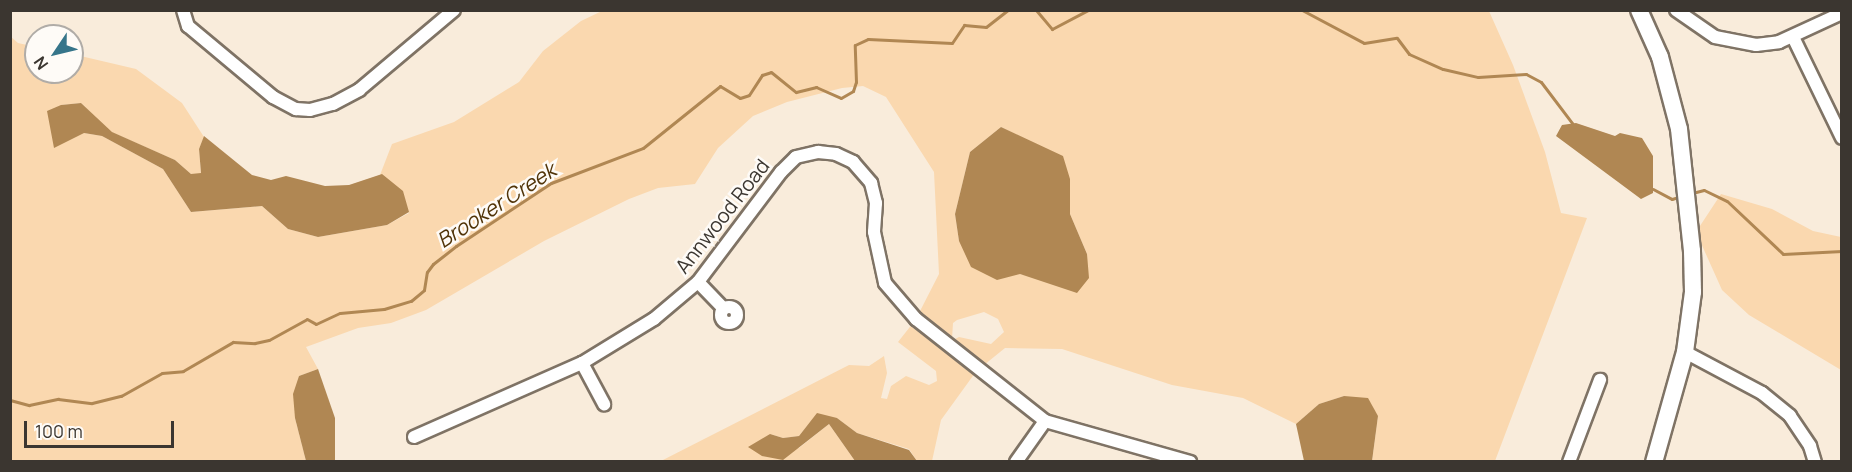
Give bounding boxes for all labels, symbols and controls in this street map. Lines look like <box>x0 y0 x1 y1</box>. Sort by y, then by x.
north arrow <box>24 24 84 84</box>
text: N <box>29 52 53 74</box>
street label: Annwood Road <box>670 154 774 278</box>
water label: Brooker Creek <box>432 157 560 253</box>
scale bar <box>27 409 177 447</box>
text: 100 m <box>35 419 83 443</box>

